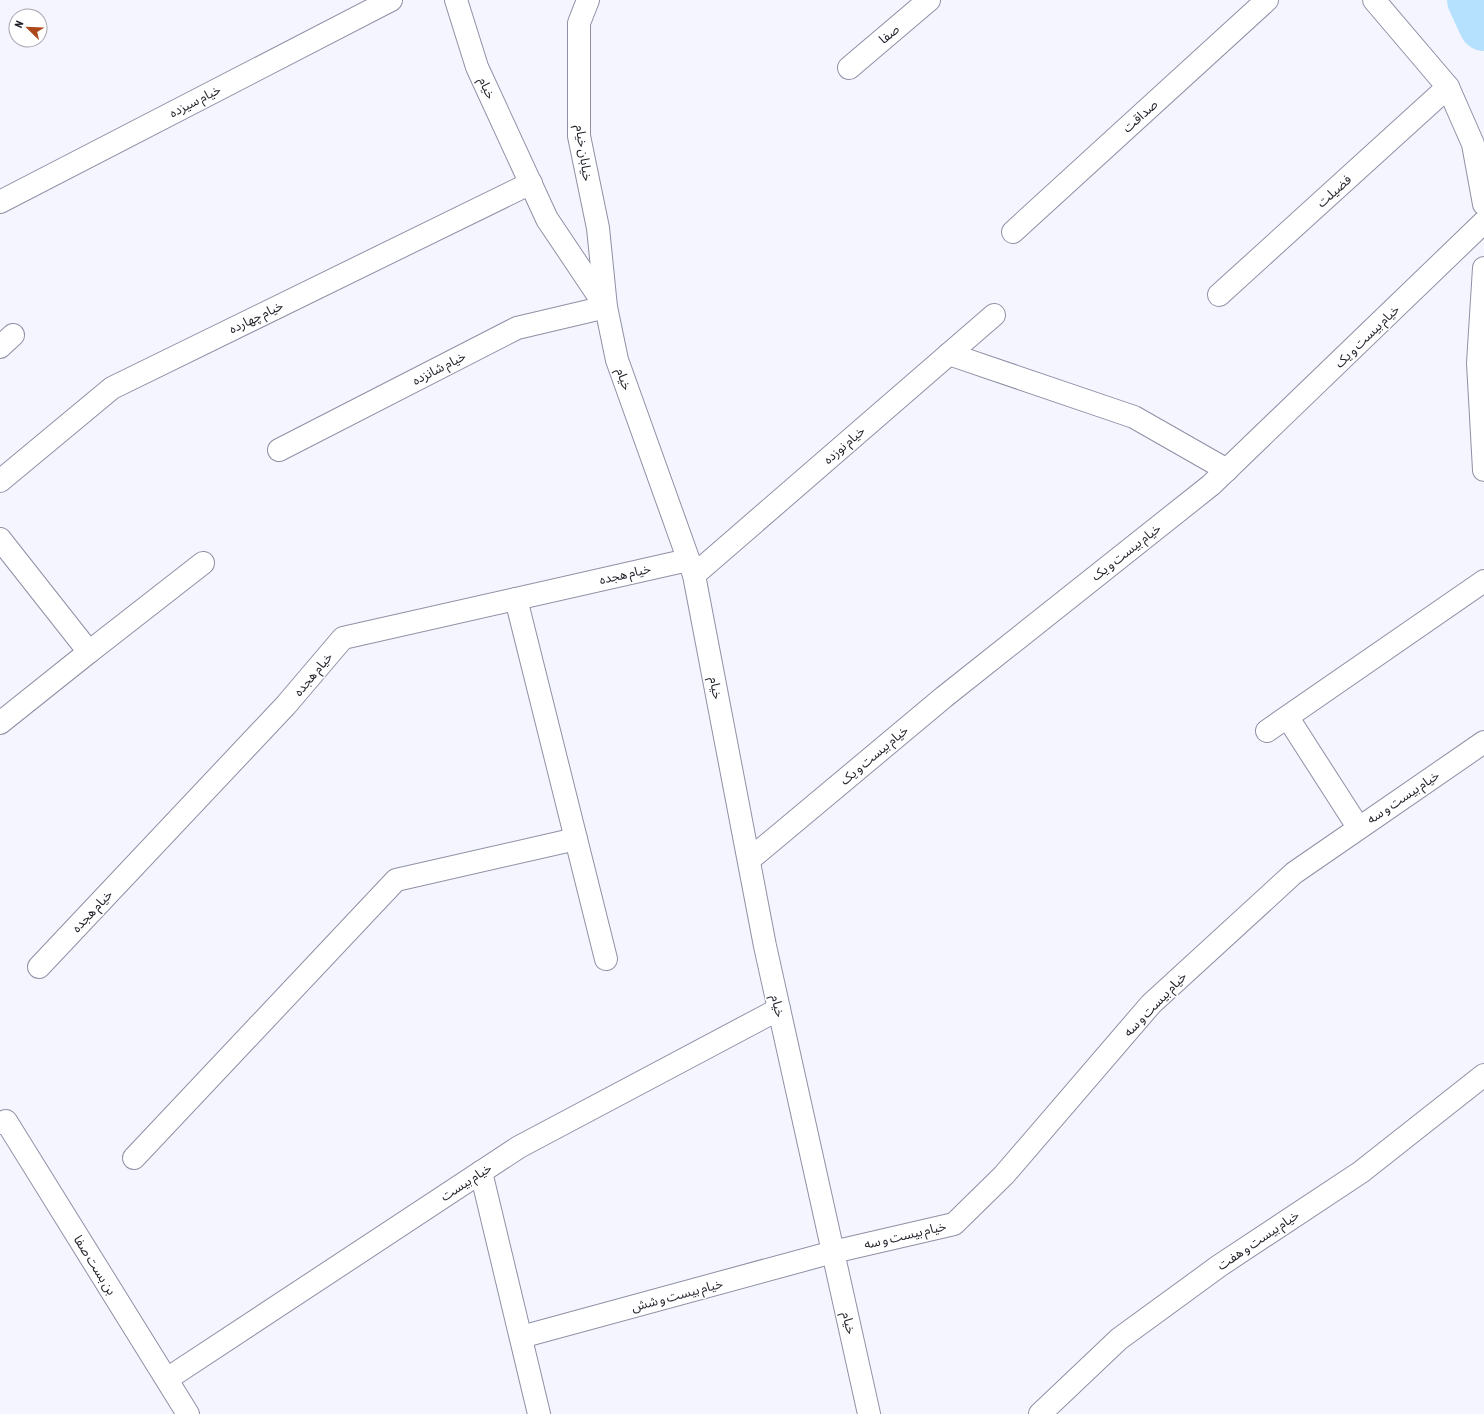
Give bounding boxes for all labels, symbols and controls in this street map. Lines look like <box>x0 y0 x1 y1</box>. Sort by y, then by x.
north arrow <box>8 8 48 48</box>
text: N <box>12 19 26 29</box>
street label: صفا <box>876 21 902 47</box>
street label: خیام <box>474 75 499 103</box>
street label: خیام سیزده <box>167 82 224 122</box>
street label: صداقت <box>1119 96 1161 136</box>
street label: خیابان خیام <box>571 124 595 183</box>
street label: فضیلت <box>1314 172 1354 210</box>
street label: خیام چهارده <box>227 297 287 338</box>
street label: خیام بیست و یک <box>1332 301 1404 372</box>
street label: خیام شانزده <box>410 348 469 390</box>
street label: خیام <box>611 366 635 393</box>
street label: خیام نوزده <box>820 423 869 469</box>
street label: خیام بیست و یک <box>1088 520 1165 585</box>
street label: خیام هجده <box>598 561 653 589</box>
street label: خیام هجده <box>290 649 337 700</box>
street label: خیام <box>705 675 726 701</box>
street label: خیام بیست و یک <box>837 722 913 789</box>
street label: خیام بیست و سه <box>1364 767 1443 828</box>
street label: خیام هجده <box>69 887 117 937</box>
street label: خیام بیست و سه <box>1120 968 1191 1041</box>
street label: خیام <box>766 993 788 1019</box>
street label: خیام بیست <box>438 1160 496 1206</box>
street label: خیام بیست و هفت <box>1214 1207 1303 1275</box>
street label: خیام بیست و سه <box>862 1218 948 1254</box>
street label: بن بست صفا <box>70 1233 119 1298</box>
street label: خیام بیست و شش <box>630 1275 725 1316</box>
street label: خیام <box>837 1310 859 1336</box>

